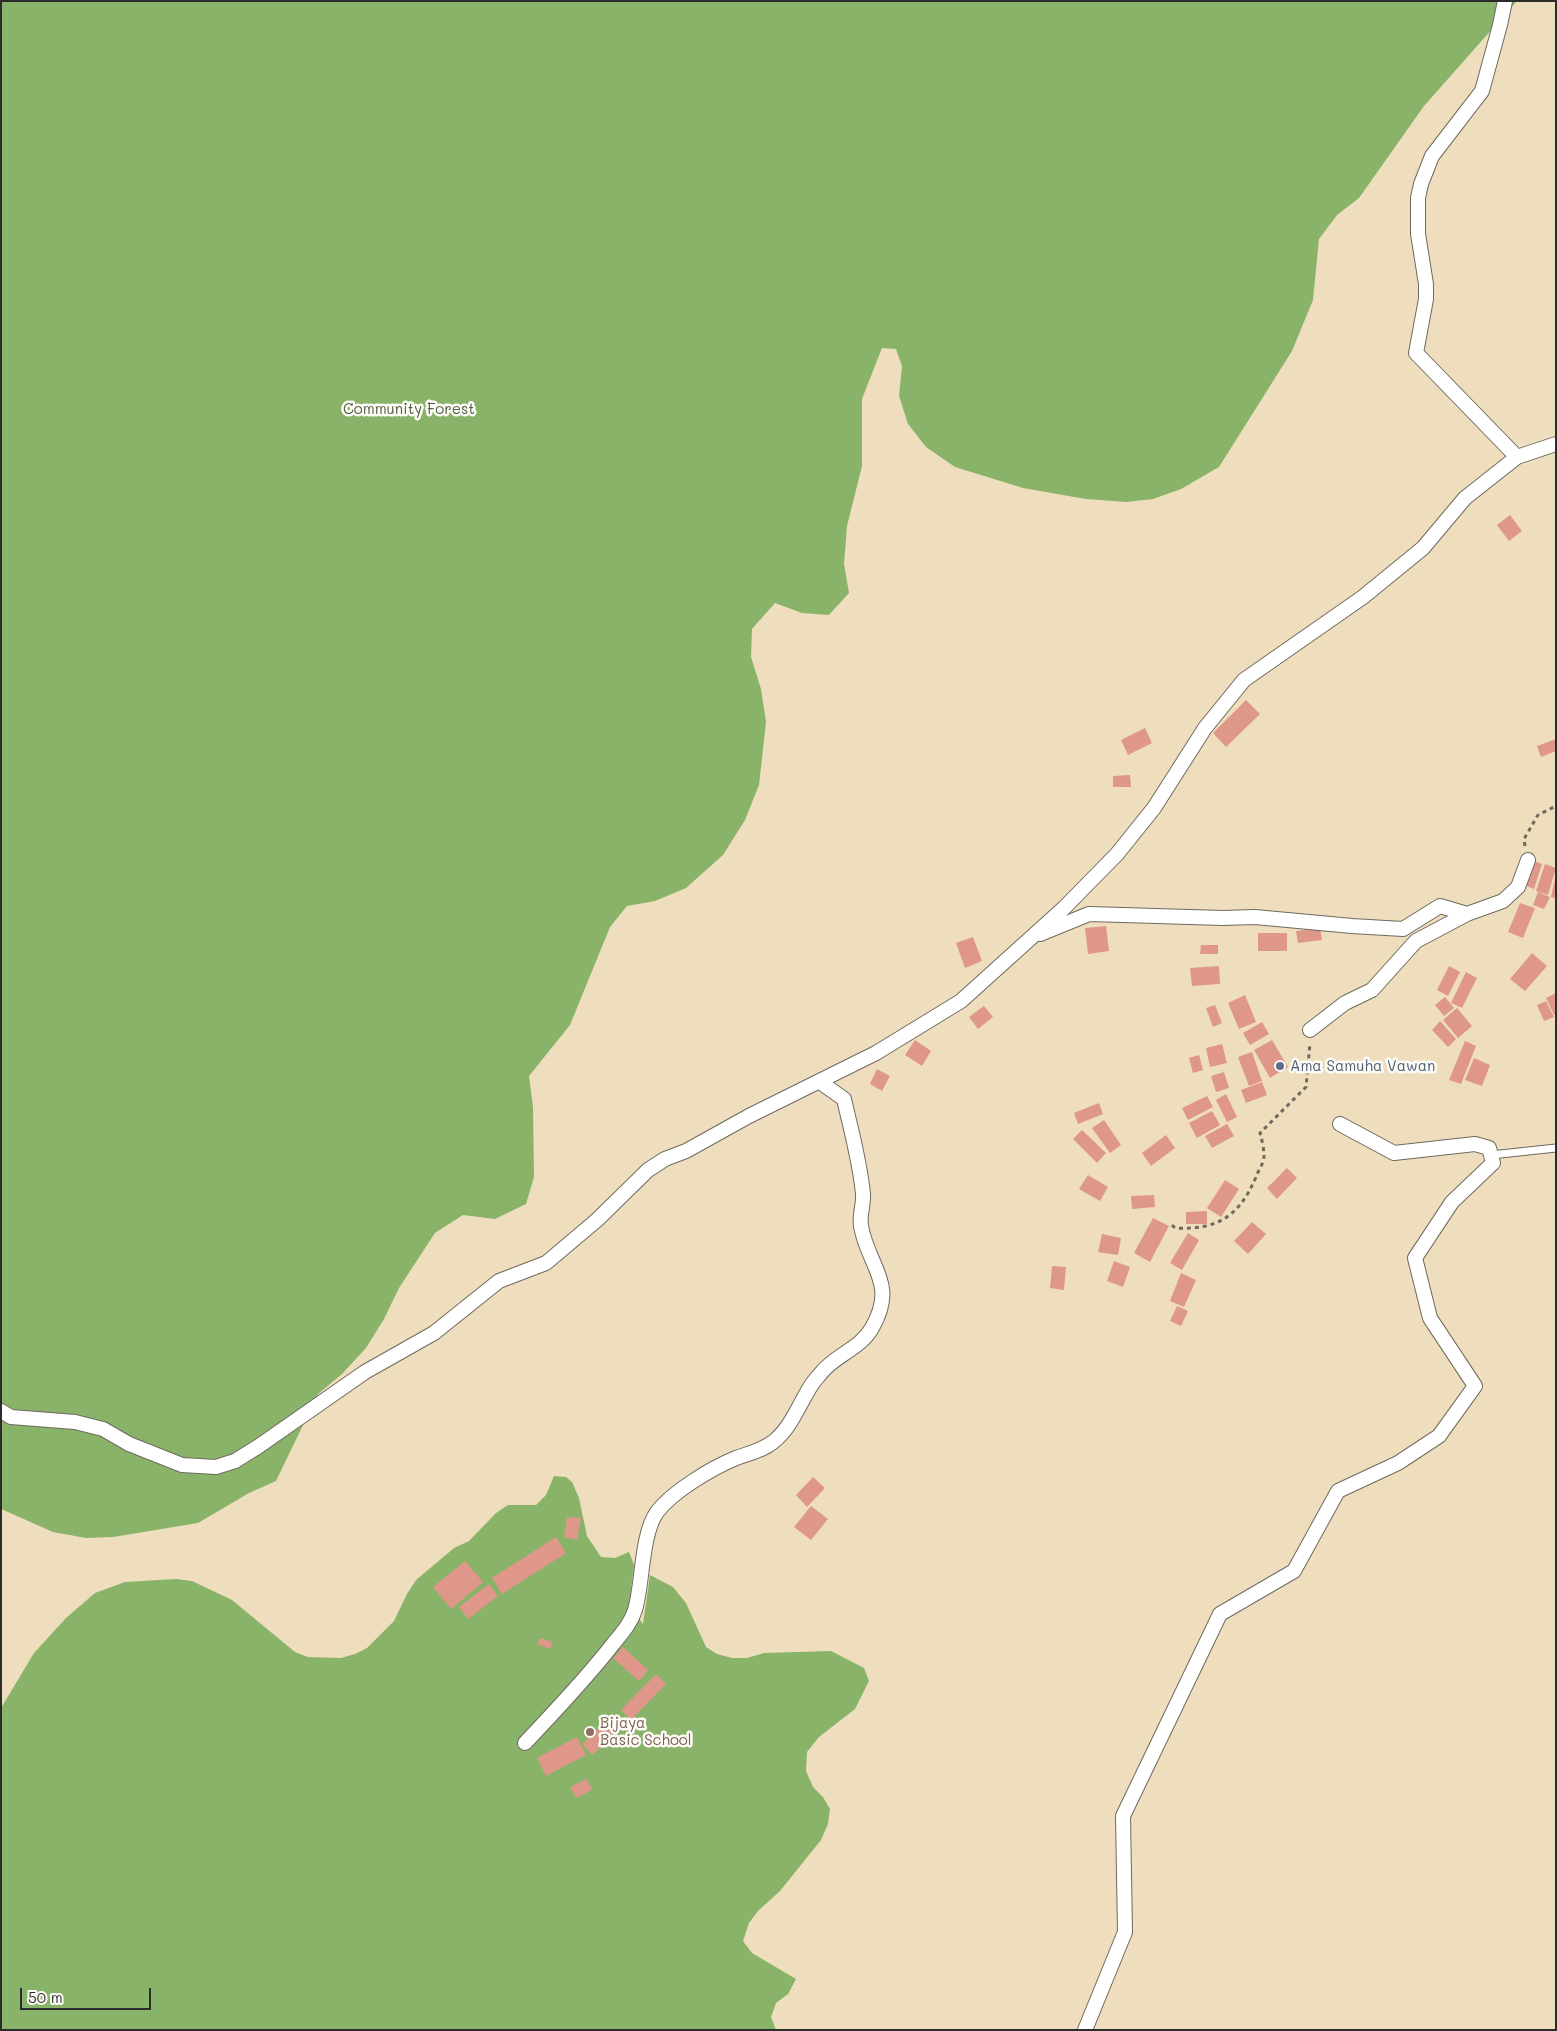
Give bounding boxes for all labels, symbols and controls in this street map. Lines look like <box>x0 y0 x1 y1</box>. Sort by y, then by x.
park label: Community Forest <box>343 400 475 418</box>
place label: Ama Samuha Vawan <box>1290 1057 1435 1075</box>
marker: Ama Samuha Vawan <box>1274 1060 1286 1072</box>
place label: Bijaya Basic School <box>600 1714 691 1749</box>
marker: Bijaya Basic School <box>584 1726 596 1738</box>
scale bar <box>22 1978 154 2010</box>
text: 50 m <box>28 1987 63 2007</box>

